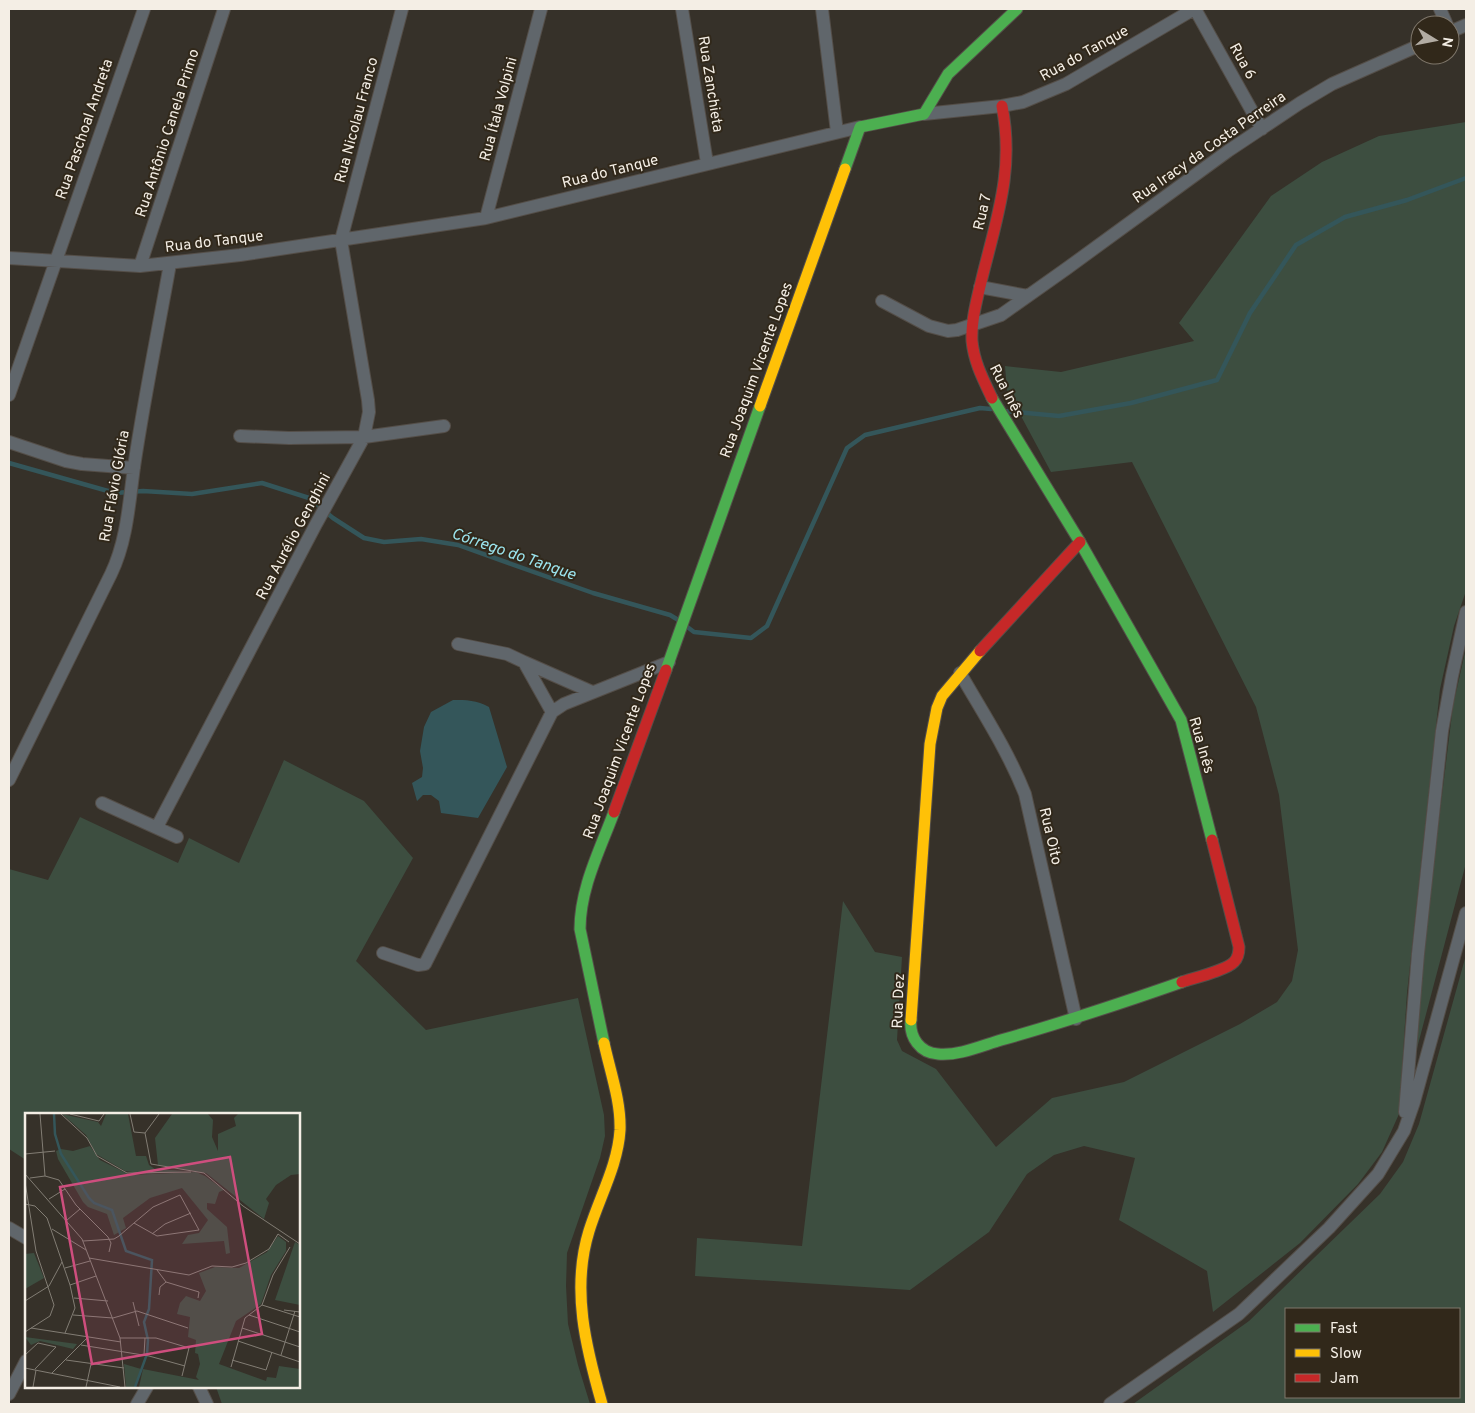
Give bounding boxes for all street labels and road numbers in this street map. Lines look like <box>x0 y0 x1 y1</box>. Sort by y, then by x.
street label: Rua do Tanque <box>1037 22 1133 87</box>
street label: Rua Zanchieta <box>693 35 727 134</box>
street label: Rua 6 <box>1224 40 1259 83</box>
street label: Rua Antônio Canela Primo <box>132 47 205 220</box>
street label: Rua Nicolau Franco <box>332 55 383 185</box>
street label: Rua Ítala Volpini <box>475 55 523 164</box>
street label: Rua Paschoal Andreta <box>52 57 118 202</box>
street label: Rua Iracy da Costa Perreira <box>1130 88 1290 208</box>
street label: Rua do Tanque <box>560 151 661 194</box>
street label: Rua 7 <box>970 192 997 232</box>
street label: Rua do Tanque <box>164 227 264 258</box>
street label: Rua Joaquim Vicente Lopes <box>717 280 798 461</box>
street label: Rua Inês <box>984 362 1027 422</box>
street label: Rua Flávio Glória <box>96 429 135 544</box>
street label: Rua Aurélio Genghini <box>253 470 336 603</box>
street label: Rua Joaquim Vicente Lopes <box>580 661 661 842</box>
street label: Rua Inês <box>1183 715 1218 776</box>
street label: Rua Oito <box>1034 806 1065 867</box>
street label: Rua Dez <box>889 973 910 1029</box>

